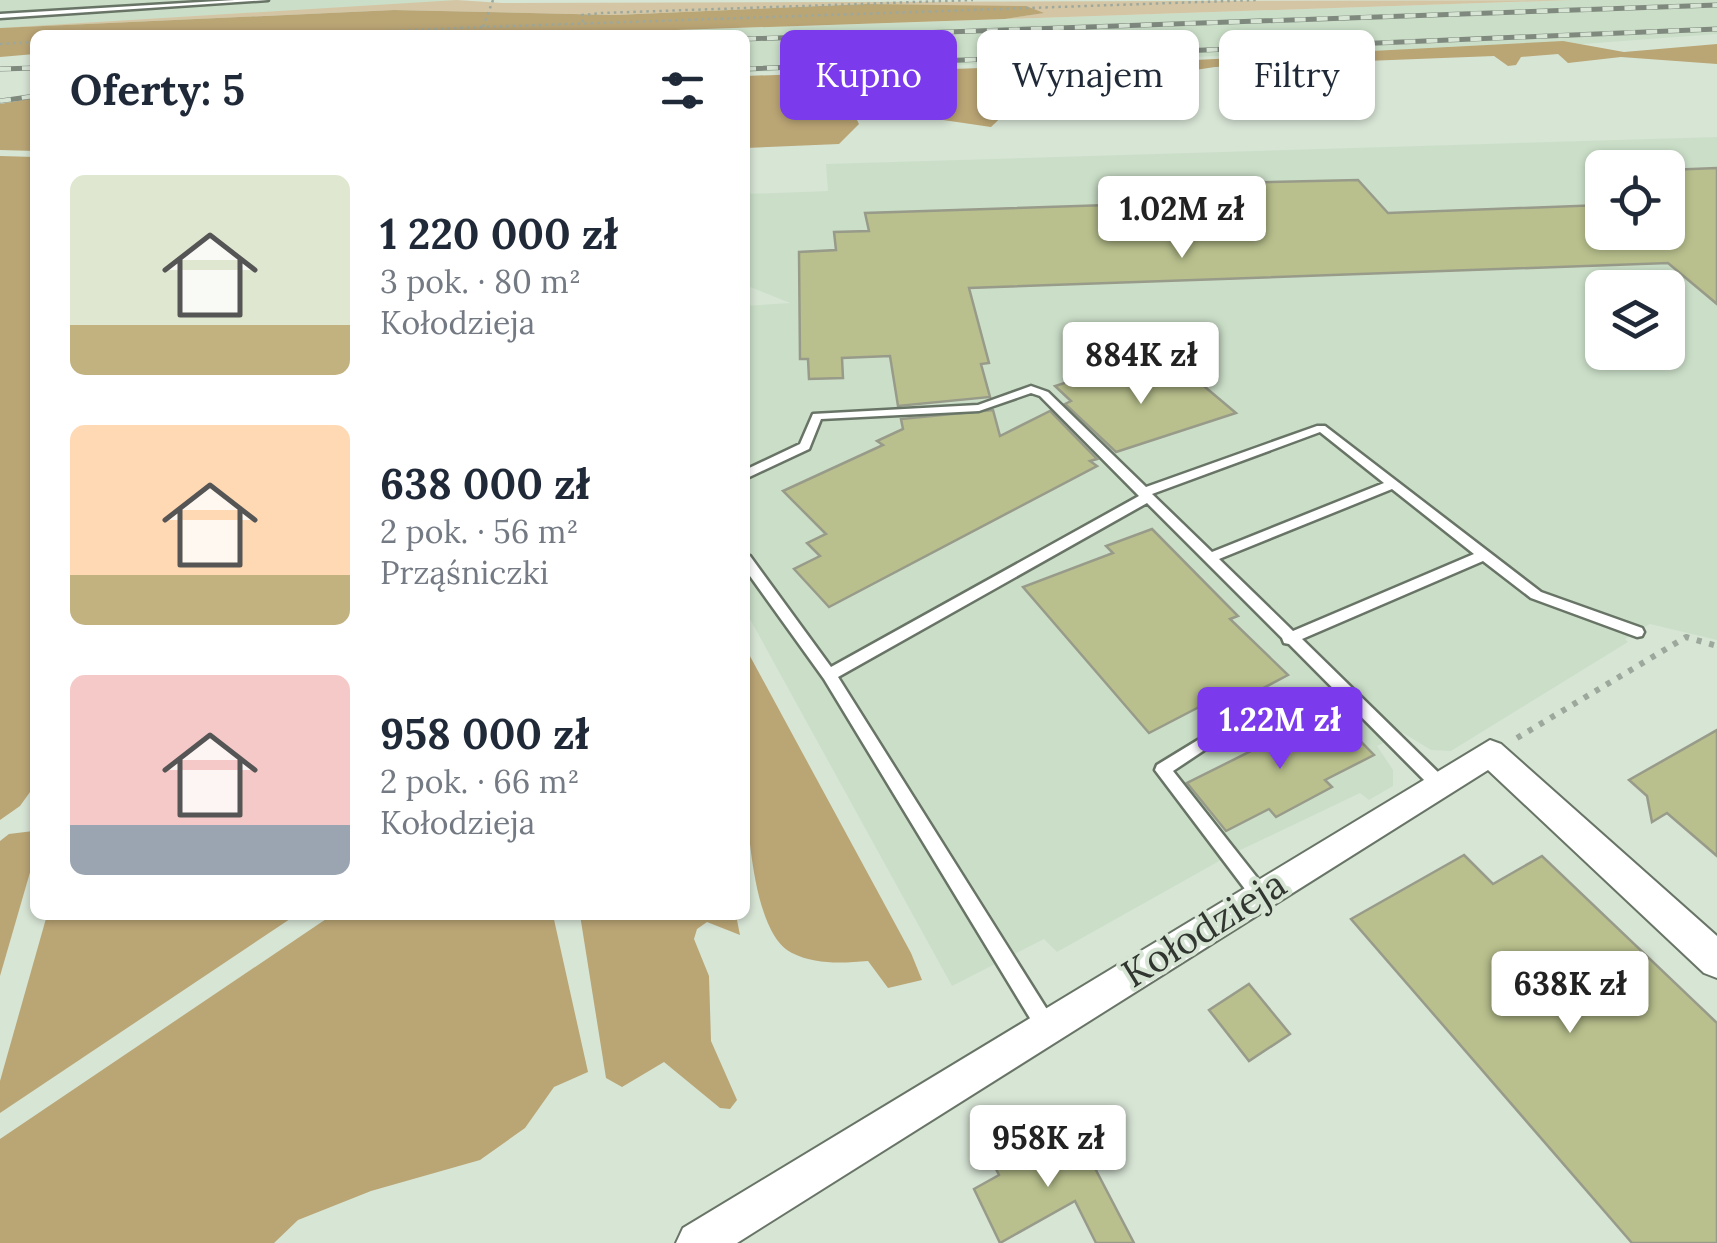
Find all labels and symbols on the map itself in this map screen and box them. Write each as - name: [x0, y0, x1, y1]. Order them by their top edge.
- pin: 1.02M zł: [1079, 176, 1285, 261]
- pin: 884K zł: [1049, 322, 1233, 407]
- pin: 1.22M zł: [1177, 687, 1383, 772]
- street label: Kołodzieja: [1113, 859, 1295, 998]
- pin: 638K zł: [1478, 951, 1662, 1036]
- pin: 958K zł: [956, 1105, 1140, 1190]

